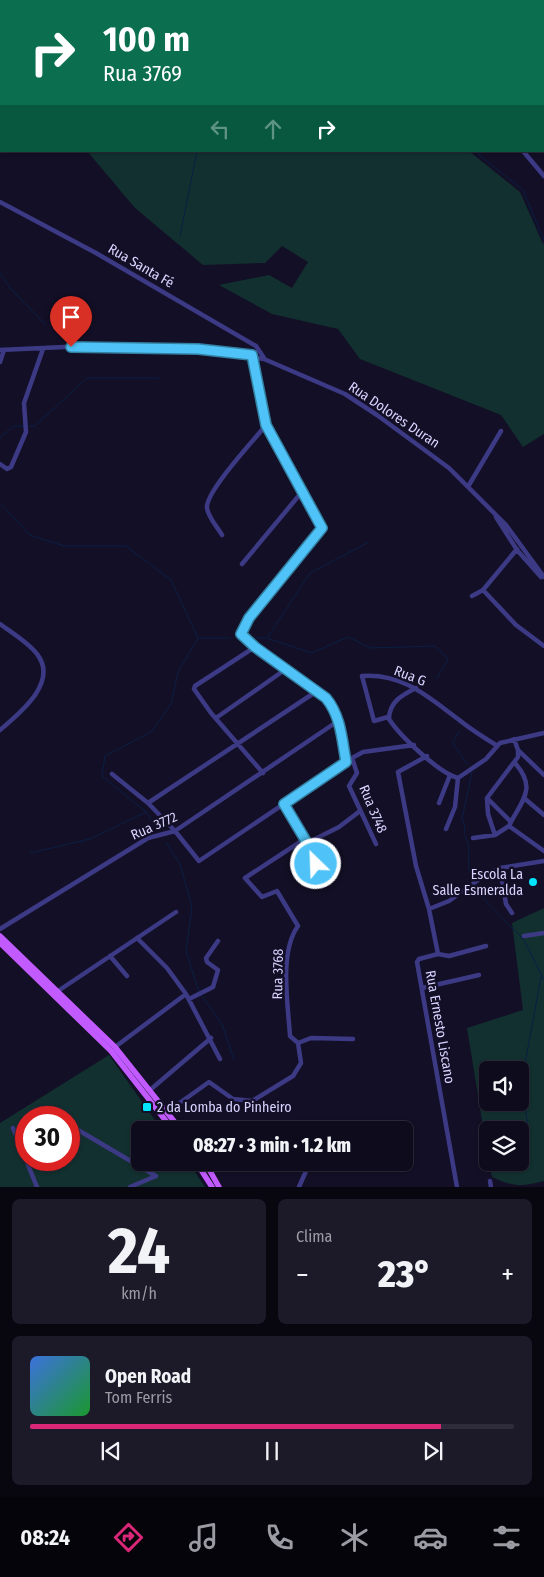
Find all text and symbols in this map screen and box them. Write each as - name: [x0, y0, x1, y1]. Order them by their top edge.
- text: 100 m: [103, 18, 190, 60]
- icon: right: [20, 20, 85, 85]
- text: Rua 3769: [103, 60, 182, 87]
- icon: left: [206, 115, 234, 143]
- icon: ahead: [259, 115, 287, 143]
- icon: right: [312, 115, 340, 143]
- street label: Rua Santa Fé: [105, 240, 177, 292]
- pin: [50, 296, 92, 347]
- icon: arrive: [57, 303, 85, 331]
- street label: Rua Dolores Duran: [345, 378, 443, 452]
- street label: Rua G: [391, 662, 429, 690]
- street label: Rua 3748: [355, 783, 391, 835]
- street label: Rua 3772: [128, 808, 180, 844]
- position arrow: [289, 837, 341, 889]
- place label: Escola La Salle Esmeralda: [432, 866, 523, 899]
- marker: Escola La Salle Esmeralda: [527, 876, 539, 888]
- street label: Rua 3768: [269, 949, 287, 999]
- street label: Rua Ernesto Liscano: [422, 969, 458, 1085]
- map controls: [479, 1061, 529, 1171]
- button: sound: [479, 1061, 529, 1111]
- place label: 2 da Lomba do Pinheiro: [157, 1099, 292, 1116]
- marker: 2 da Lomba do Pinheiro: [141, 1101, 153, 1113]
- speed limit sign: 30: [15, 1106, 80, 1171]
- button: layers: [479, 1121, 529, 1171]
- text: 08:27 · 3 min · 1.2 km: [193, 1134, 351, 1157]
- text: 24: [108, 1212, 170, 1290]
- text: Clima: [296, 1227, 332, 1246]
- text: 23°: [378, 1251, 432, 1297]
- text: −: [296, 1258, 309, 1291]
- text: +: [501, 1258, 514, 1291]
- text: km/h: [121, 1284, 157, 1303]
- text: Open Road: [105, 1365, 191, 1388]
- text: Tom Ferris: [105, 1388, 172, 1407]
- icon: previous: [97, 1437, 125, 1465]
- icon: pause: [258, 1437, 286, 1465]
- icon: next: [419, 1437, 447, 1465]
- icon: directions: [111, 1520, 146, 1555]
- icon: music: [186, 1520, 221, 1555]
- icon: phone: [262, 1520, 297, 1555]
- icon: climate: [337, 1520, 372, 1555]
- icon: car: [413, 1520, 448, 1555]
- icon: filters: [489, 1520, 524, 1555]
- text: 08:24: [20, 1524, 70, 1551]

